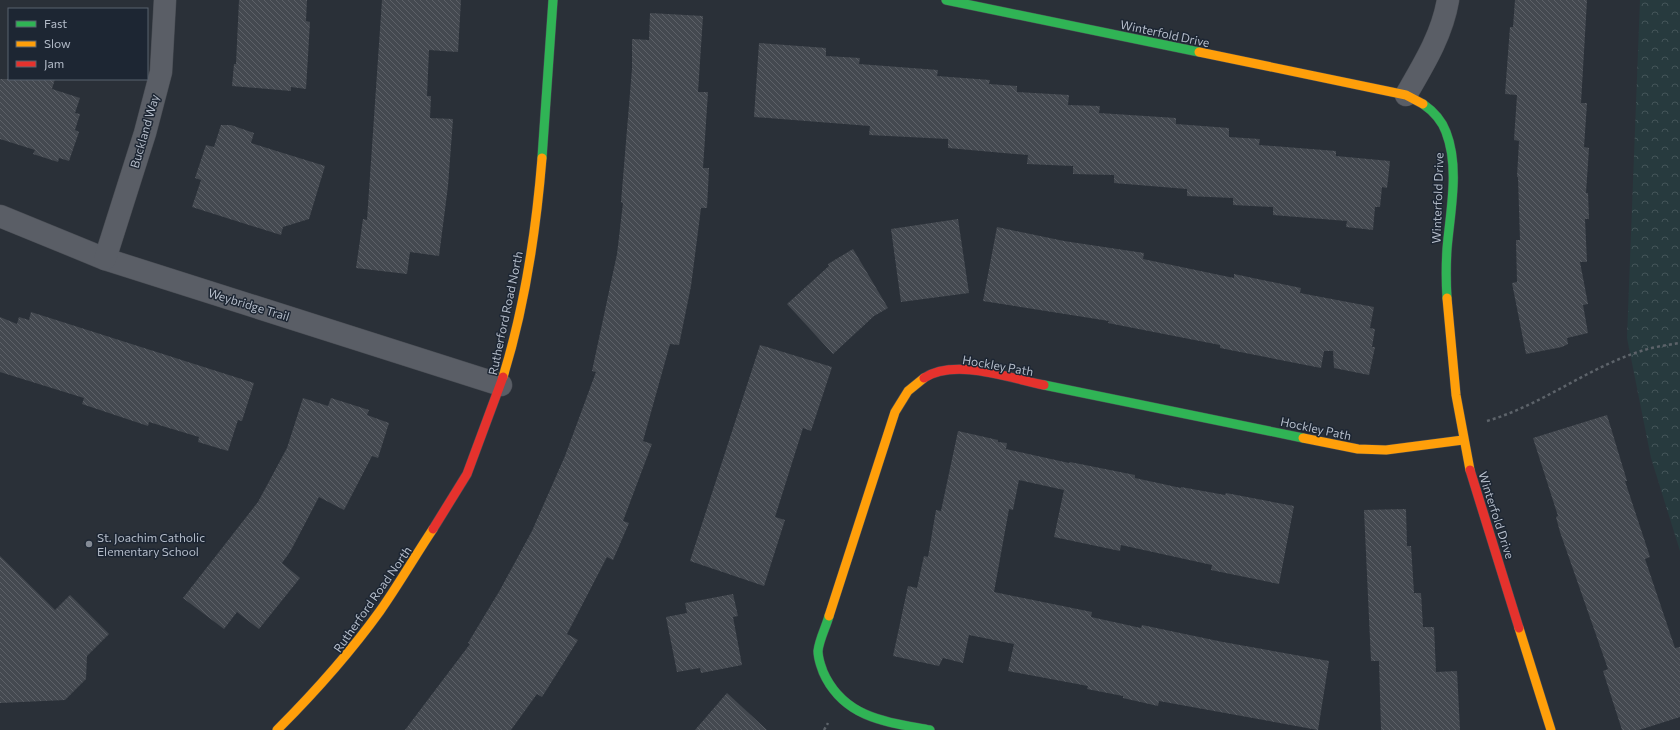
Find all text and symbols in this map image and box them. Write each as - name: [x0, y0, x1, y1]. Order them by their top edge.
- legend: [8, 8, 148, 80]
- text: Fast: [44, 16, 67, 30]
- street label: Winterfold Drive: [1119, 17, 1211, 49]
- text: Slow: [44, 36, 71, 50]
- text: Jam: [44, 56, 64, 71]
- street label: Buckland Way: [127, 92, 161, 170]
- street label: Winterfold Drive: [1428, 152, 1446, 244]
- street label: Rutherford Road North: [485, 250, 525, 376]
- street label: Weybridge Trail: [207, 285, 291, 323]
- street label: Hockley Path: [961, 352, 1035, 378]
- street label: Hockley Path: [1279, 414, 1353, 442]
- street label: Winterfold Drive: [1476, 470, 1518, 560]
- place label: St. Joachim Catholic Elementary School: [97, 530, 205, 558]
- marker: St. Joachim Catholic Elementary School: [84, 539, 94, 549]
- street label: Rutherford Road North: [330, 543, 414, 655]

